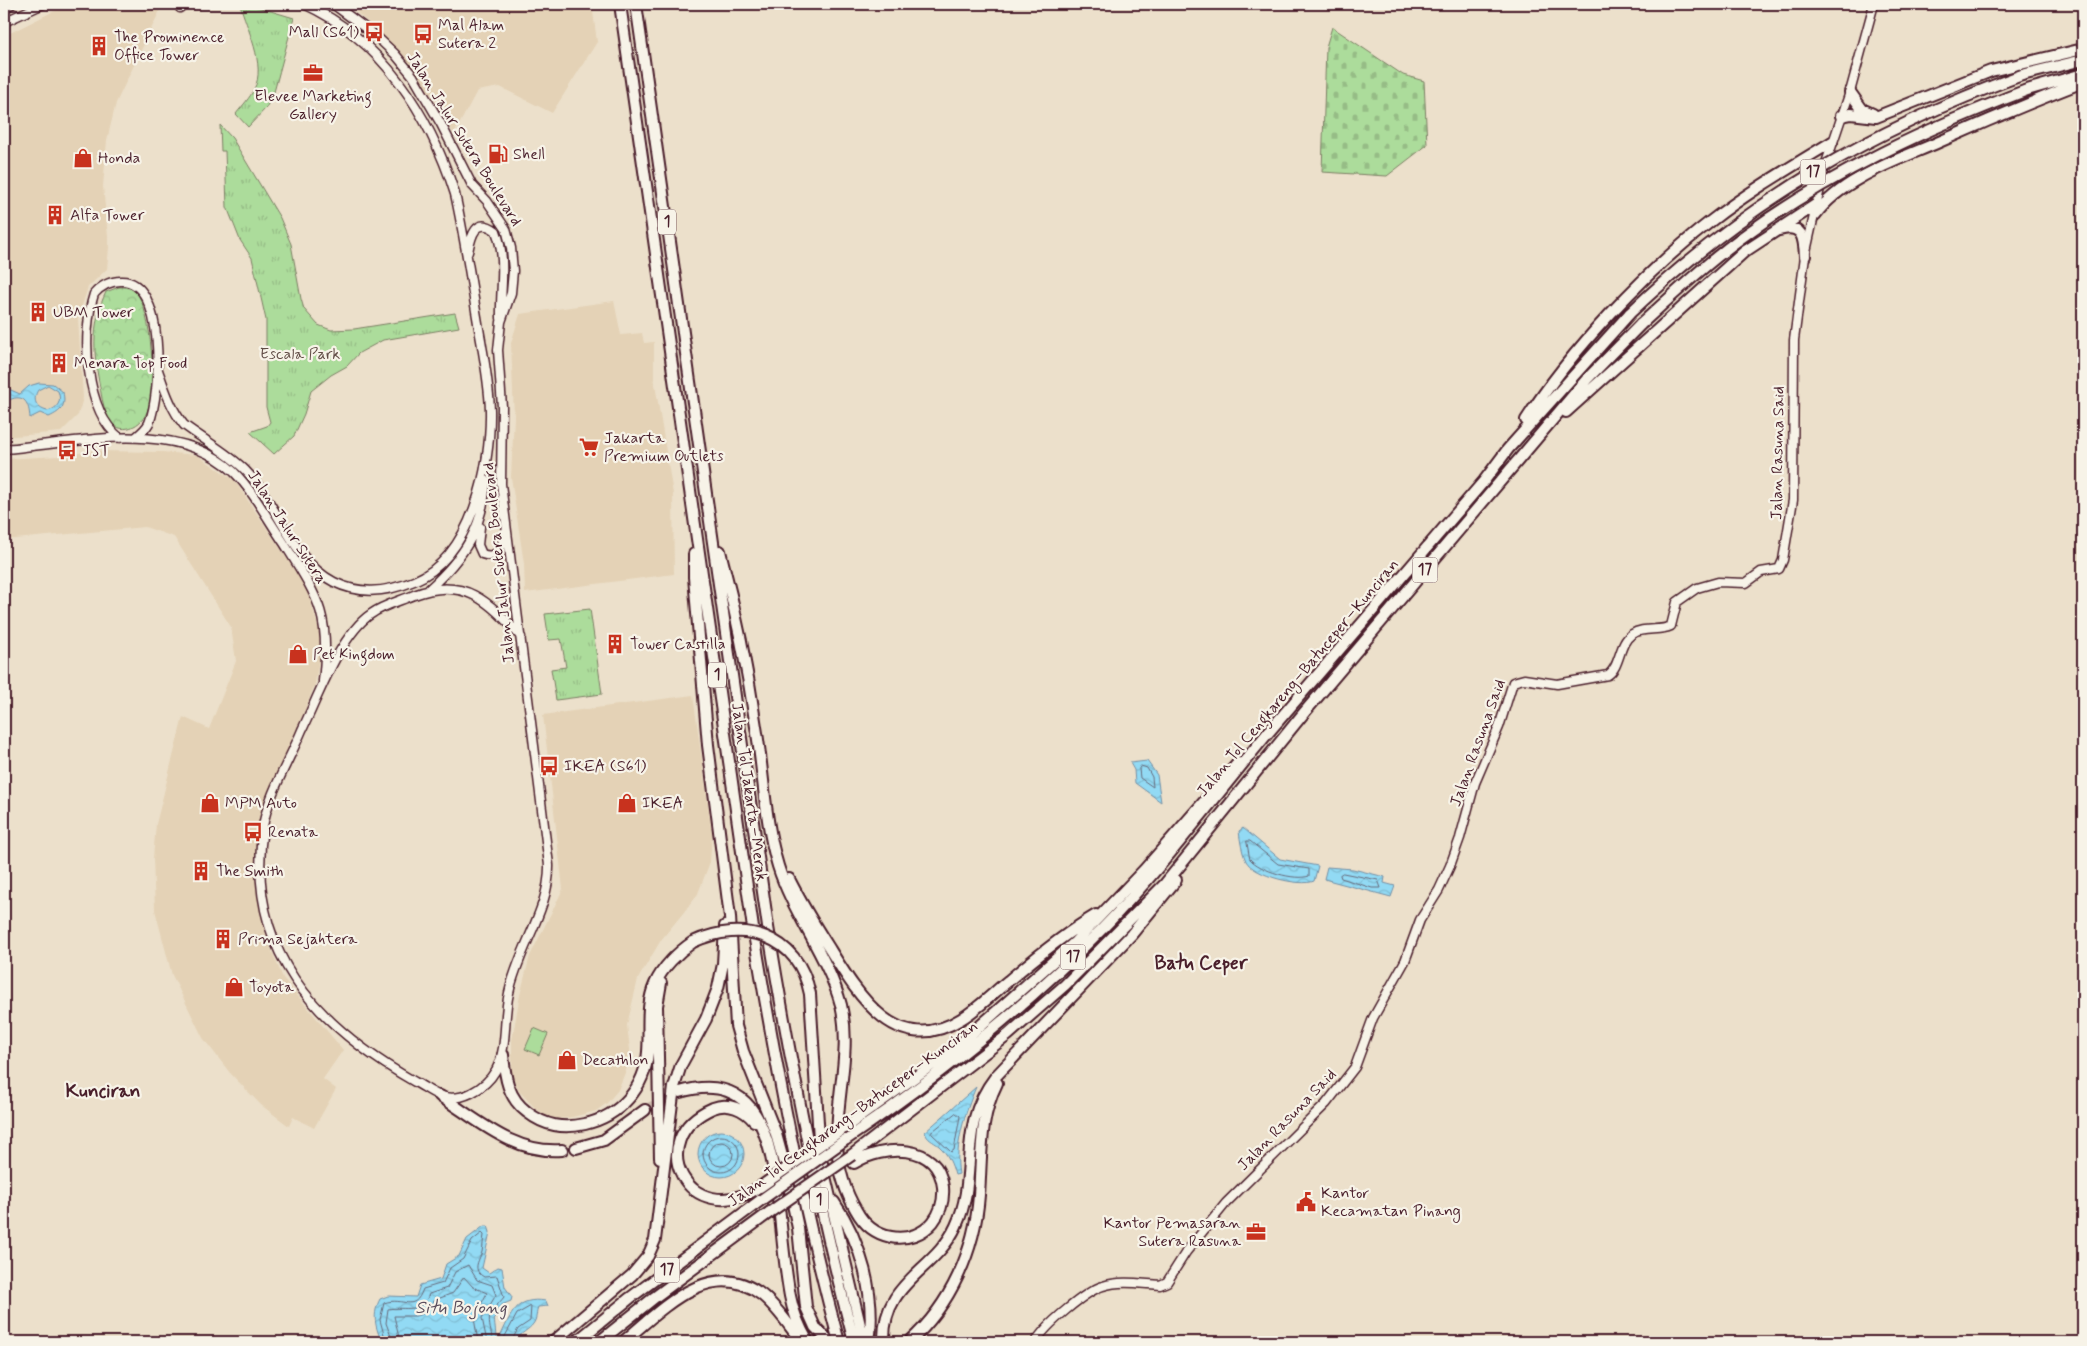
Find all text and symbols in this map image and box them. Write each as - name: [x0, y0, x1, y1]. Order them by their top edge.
- place label: Mal Alam Sutera 2: [438, 15, 504, 54]
- bus stop icon: Mall (S61): [363, 21, 385, 43]
- place label: Mall (S61): [289, 22, 359, 43]
- bus stop icon: Mal Alam Sutera 2: [412, 23, 434, 45]
- place label: The Prominence Office Tower: [114, 27, 225, 66]
- building icon: The Prominence Office Tower: [88, 35, 110, 57]
- street label: Jalan Jalur Sutera Boulevard: [402, 48, 526, 230]
- office icon: Elevee Marketing Gallery: [302, 62, 324, 84]
- place label: Elevee Marketing Gallery: [254, 86, 372, 125]
- fuel station icon: Shell: [487, 143, 509, 165]
- place label: Shell: [513, 144, 545, 165]
- shop icon: Honda: [72, 147, 94, 169]
- place label: Honda: [98, 148, 141, 169]
- road number: 17: [1800, 160, 1826, 184]
- building icon: Alfa Tower: [44, 204, 66, 226]
- place label: Alfa Tower: [70, 205, 145, 226]
- road number: 1: [658, 210, 676, 234]
- building icon: UBM Tower: [27, 301, 49, 323]
- place label: UBM Tower: [53, 302, 134, 323]
- park label: Escala Park: [260, 344, 340, 365]
- building icon: Menara Top Food: [48, 352, 70, 374]
- place label: Menara Top Food: [74, 353, 187, 374]
- street label: Jalan Rasuna Said: [1766, 386, 1790, 520]
- place label: Jakarta Premium Outlets: [604, 428, 724, 467]
- supermarket icon: Jakarta Premium Outlets: [578, 436, 600, 458]
- bus stop icon: JST: [56, 439, 78, 461]
- place label: JST: [82, 440, 110, 461]
- street label: Jalan Jalur Sutera Boulevard: [478, 461, 520, 665]
- street label: Jalan Jalur Sutera: [242, 466, 332, 588]
- street label: Jalan Tol Cengkareng–Batuceper–Kunciran: [1192, 555, 1405, 802]
- road number: 17: [1412, 558, 1438, 582]
- building icon: Tower Castilla: [604, 633, 626, 655]
- place label: Tower Castilla: [630, 634, 726, 655]
- shop icon: Pet Kingdom: [287, 643, 309, 665]
- place label: Pet Kingdom: [313, 644, 395, 666]
- road number: 1: [708, 662, 726, 688]
- street label: Jalan Rasuna Said: [1445, 676, 1511, 810]
- street label: Jalan Tol Jakarta–Merak: [726, 701, 772, 883]
- bus stop icon: IKEA (S61): [538, 755, 560, 777]
- place label: IKEA (S61): [564, 756, 647, 777]
- shop icon: MPM Auto: [199, 792, 221, 814]
- shop icon: IKEA: [616, 792, 638, 814]
- place label: MPM Auto: [225, 793, 297, 814]
- place label: IKEA: [642, 793, 683, 814]
- bus stop icon: Renata: [242, 821, 264, 843]
- place label: Renata: [268, 822, 318, 843]
- building icon: The Smith: [190, 860, 212, 882]
- place label: The Smith: [216, 861, 283, 882]
- building icon: Prima Sejahtera: [212, 928, 234, 950]
- place label: Prima Sejahtera: [238, 929, 358, 950]
- road number: 17: [1060, 944, 1086, 970]
- district label: Batu Ceper: [1154, 951, 1249, 976]
- shop icon: Toyota: [223, 976, 245, 998]
- place label: Toyota: [249, 977, 294, 998]
- street label: Jalan Tol Cengkareng–Batuceper–Kunciran: [724, 1016, 983, 1213]
- shop icon: Decathlon: [556, 1049, 578, 1071]
- place label: Decathlon: [582, 1050, 649, 1071]
- street label: Jalan Rasuna Said: [1233, 1065, 1341, 1175]
- district label: Kunciran: [66, 1079, 140, 1104]
- place label: Kantor Kecamatan Pinang: [1321, 1183, 1461, 1223]
- road number: 1: [810, 1188, 828, 1212]
- public building icon: Kantor Kecamatan Pinang: [1295, 1191, 1317, 1213]
- place label: Kantor Pemasaran Sutera Rasuna: [1103, 1213, 1241, 1252]
- office icon: Kantor Pemasaran Sutera Rasuna: [1245, 1221, 1267, 1243]
- road number: 17: [654, 1258, 680, 1282]
- water label: Situ Bojong: [415, 1296, 508, 1320]

